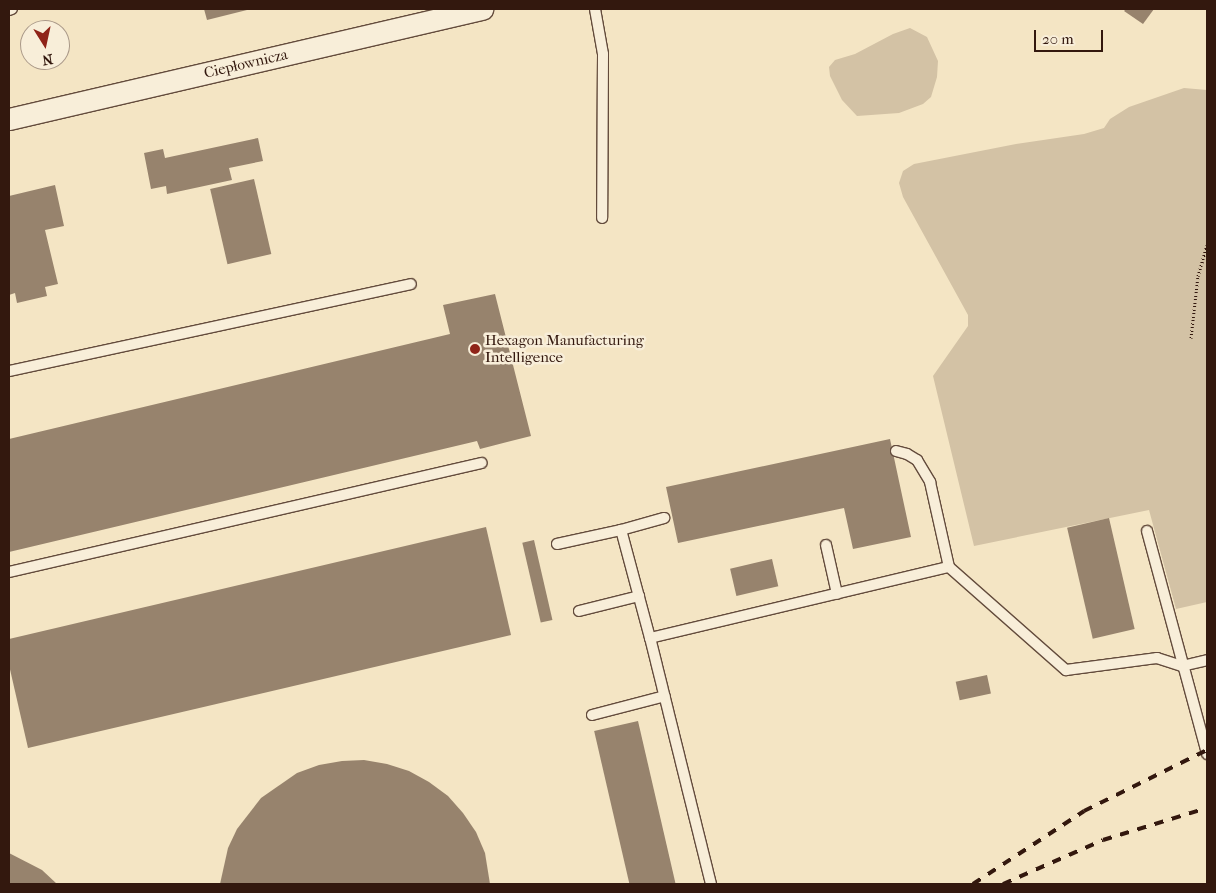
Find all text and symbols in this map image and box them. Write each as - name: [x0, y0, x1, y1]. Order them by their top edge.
- north arrow: [20, 20, 70, 70]
- scale bar: [1036, 20, 1105, 52]
- text: 20 m: [1042, 30, 1074, 48]
- street label: Ciepłownicza: [202, 46, 290, 82]
- text: N: [41, 50, 54, 69]
- place label: Hexagon Manufacturing Intelligence: [485, 331, 644, 366]
- marker: Hexagon Manufacturing Intelligence: [469, 343, 481, 355]

